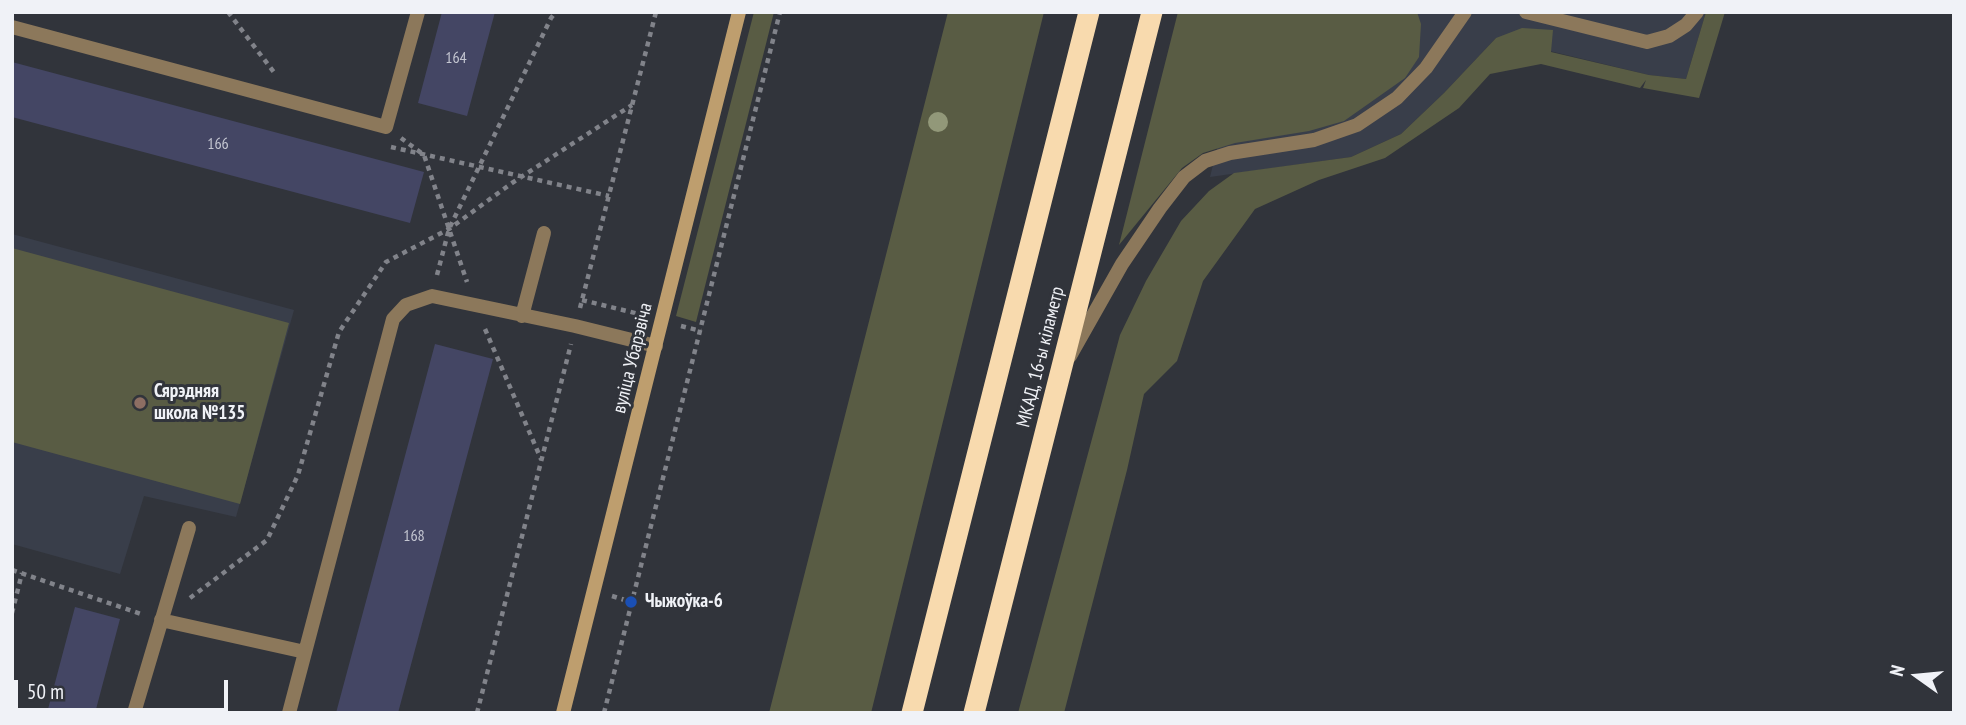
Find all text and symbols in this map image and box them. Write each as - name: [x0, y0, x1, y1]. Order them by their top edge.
- house number: 164: [445, 48, 467, 68]
- house number: 166: [207, 134, 229, 154]
- street label: МКАД, 16-ы кіламетр: [1013, 284, 1069, 430]
- street label: вуліца Убарэвіча: [608, 300, 658, 416]
- place label: Сярэдняя школа №135: [154, 381, 245, 425]
- marker: Сярэдняя школа №135: [132, 395, 148, 411]
- house number: 168: [403, 526, 425, 546]
- place label: Чыжоўка-6: [645, 591, 723, 613]
- marker: Чыжоўка-6: [623, 594, 639, 610]
- north arrow: [1882, 641, 1952, 711]
- text: N: [1884, 663, 1910, 679]
- scale bar: [18, 666, 231, 710]
- text: 50 m: [27, 678, 64, 705]

